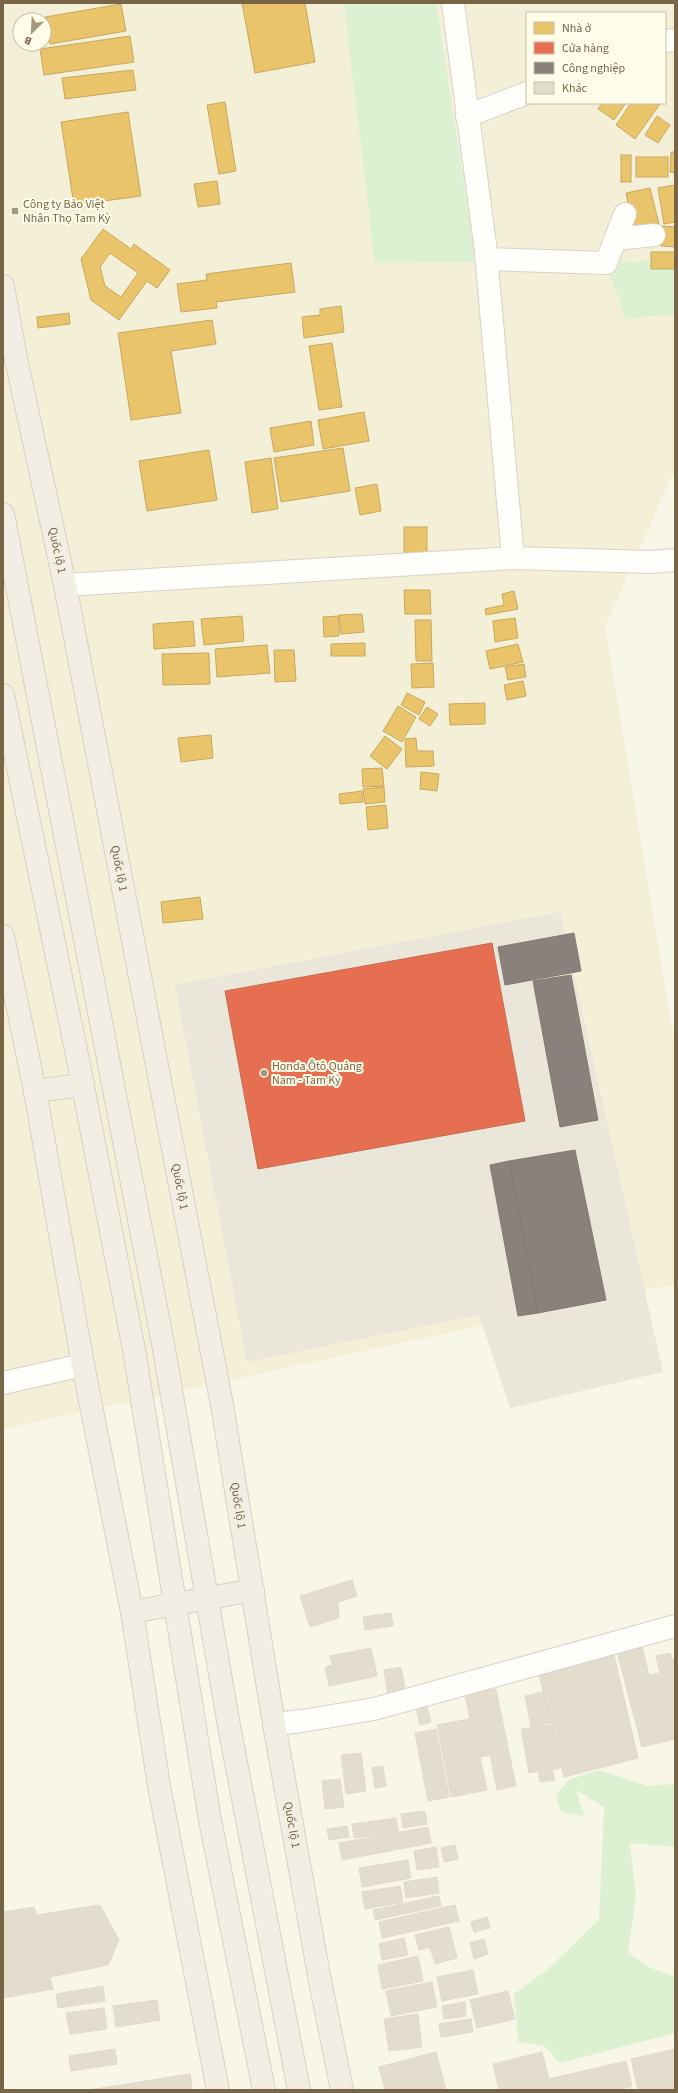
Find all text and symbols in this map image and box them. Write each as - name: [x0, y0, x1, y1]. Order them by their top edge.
- north arrow: [12, 12, 52, 52]
- legend: [526, 12, 666, 104]
- text: Nhà ở: [562, 20, 592, 37]
- text: B: [22, 32, 34, 49]
- text: Cửa hàng: [562, 40, 609, 57]
- text: Công nghiệp: [562, 60, 625, 77]
- text: Khác: [562, 80, 588, 97]
- place label: Công ty Bảo Việt Nhân Thọ Tam Kỳ: [23, 196, 111, 227]
- marker: Công ty Bảo Việt Nhân Thọ Tam Kỳ: [10, 206, 20, 216]
- street label: Quốc lộ 1: [44, 526, 70, 575]
- street label: Quốc lộ 1: [106, 844, 132, 893]
- place label: Honda Ôtô Quảng Nam - Tam Kỳ: [272, 1058, 362, 1089]
- marker: Honda Ôtô Quảng Nam - Tam Kỳ: [259, 1068, 269, 1078]
- street label: Quốc lộ 1: [167, 1162, 192, 1211]
- street label: Quốc lộ 1: [226, 1481, 250, 1530]
- street label: Quốc lộ 1: [279, 1800, 304, 1850]

